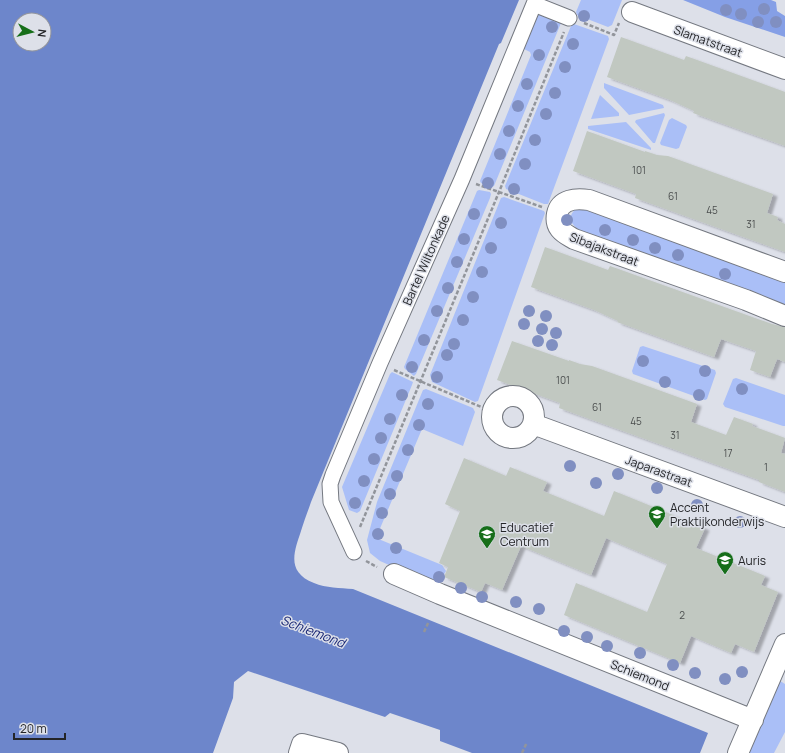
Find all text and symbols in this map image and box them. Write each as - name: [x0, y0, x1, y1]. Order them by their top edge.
- north arrow: [12, 12, 52, 52]
- street label: Slamatstraat: [671, 21, 745, 61]
- text: N: [34, 28, 50, 38]
- house number: 101: [632, 163, 646, 177]
- house number: 61: [668, 189, 678, 203]
- house number: 45: [706, 203, 718, 217]
- street label: Bartel Wiltonkade: [398, 212, 454, 308]
- house number: 31: [746, 217, 756, 231]
- street label: Sibajakstraat: [567, 228, 641, 270]
- house number: 101: [556, 373, 570, 387]
- house number: 61: [592, 400, 602, 414]
- house number: 45: [630, 414, 642, 428]
- house number: 31: [670, 428, 680, 442]
- house number: 17: [724, 446, 732, 460]
- street label: Japarastraat: [623, 451, 695, 491]
- house number: 1: [764, 460, 768, 474]
- place label: Accent Praktijkonderwijs: [670, 499, 764, 530]
- school or university icon: Accent Praktijkonderwijs: [647, 504, 667, 529]
- place label: Educatief Centrum: [500, 519, 554, 550]
- school or university icon: Educatief Centrum: [477, 524, 497, 549]
- school or university icon: Auris: [715, 550, 735, 575]
- place label: Auris: [738, 552, 766, 569]
- house number: 2: [679, 608, 685, 622]
- water label: Schiemond: [278, 611, 350, 652]
- street label: Schiemond: [608, 655, 672, 695]
- scale bar: [14, 715, 65, 741]
- text: 20 m: [20, 720, 47, 737]

